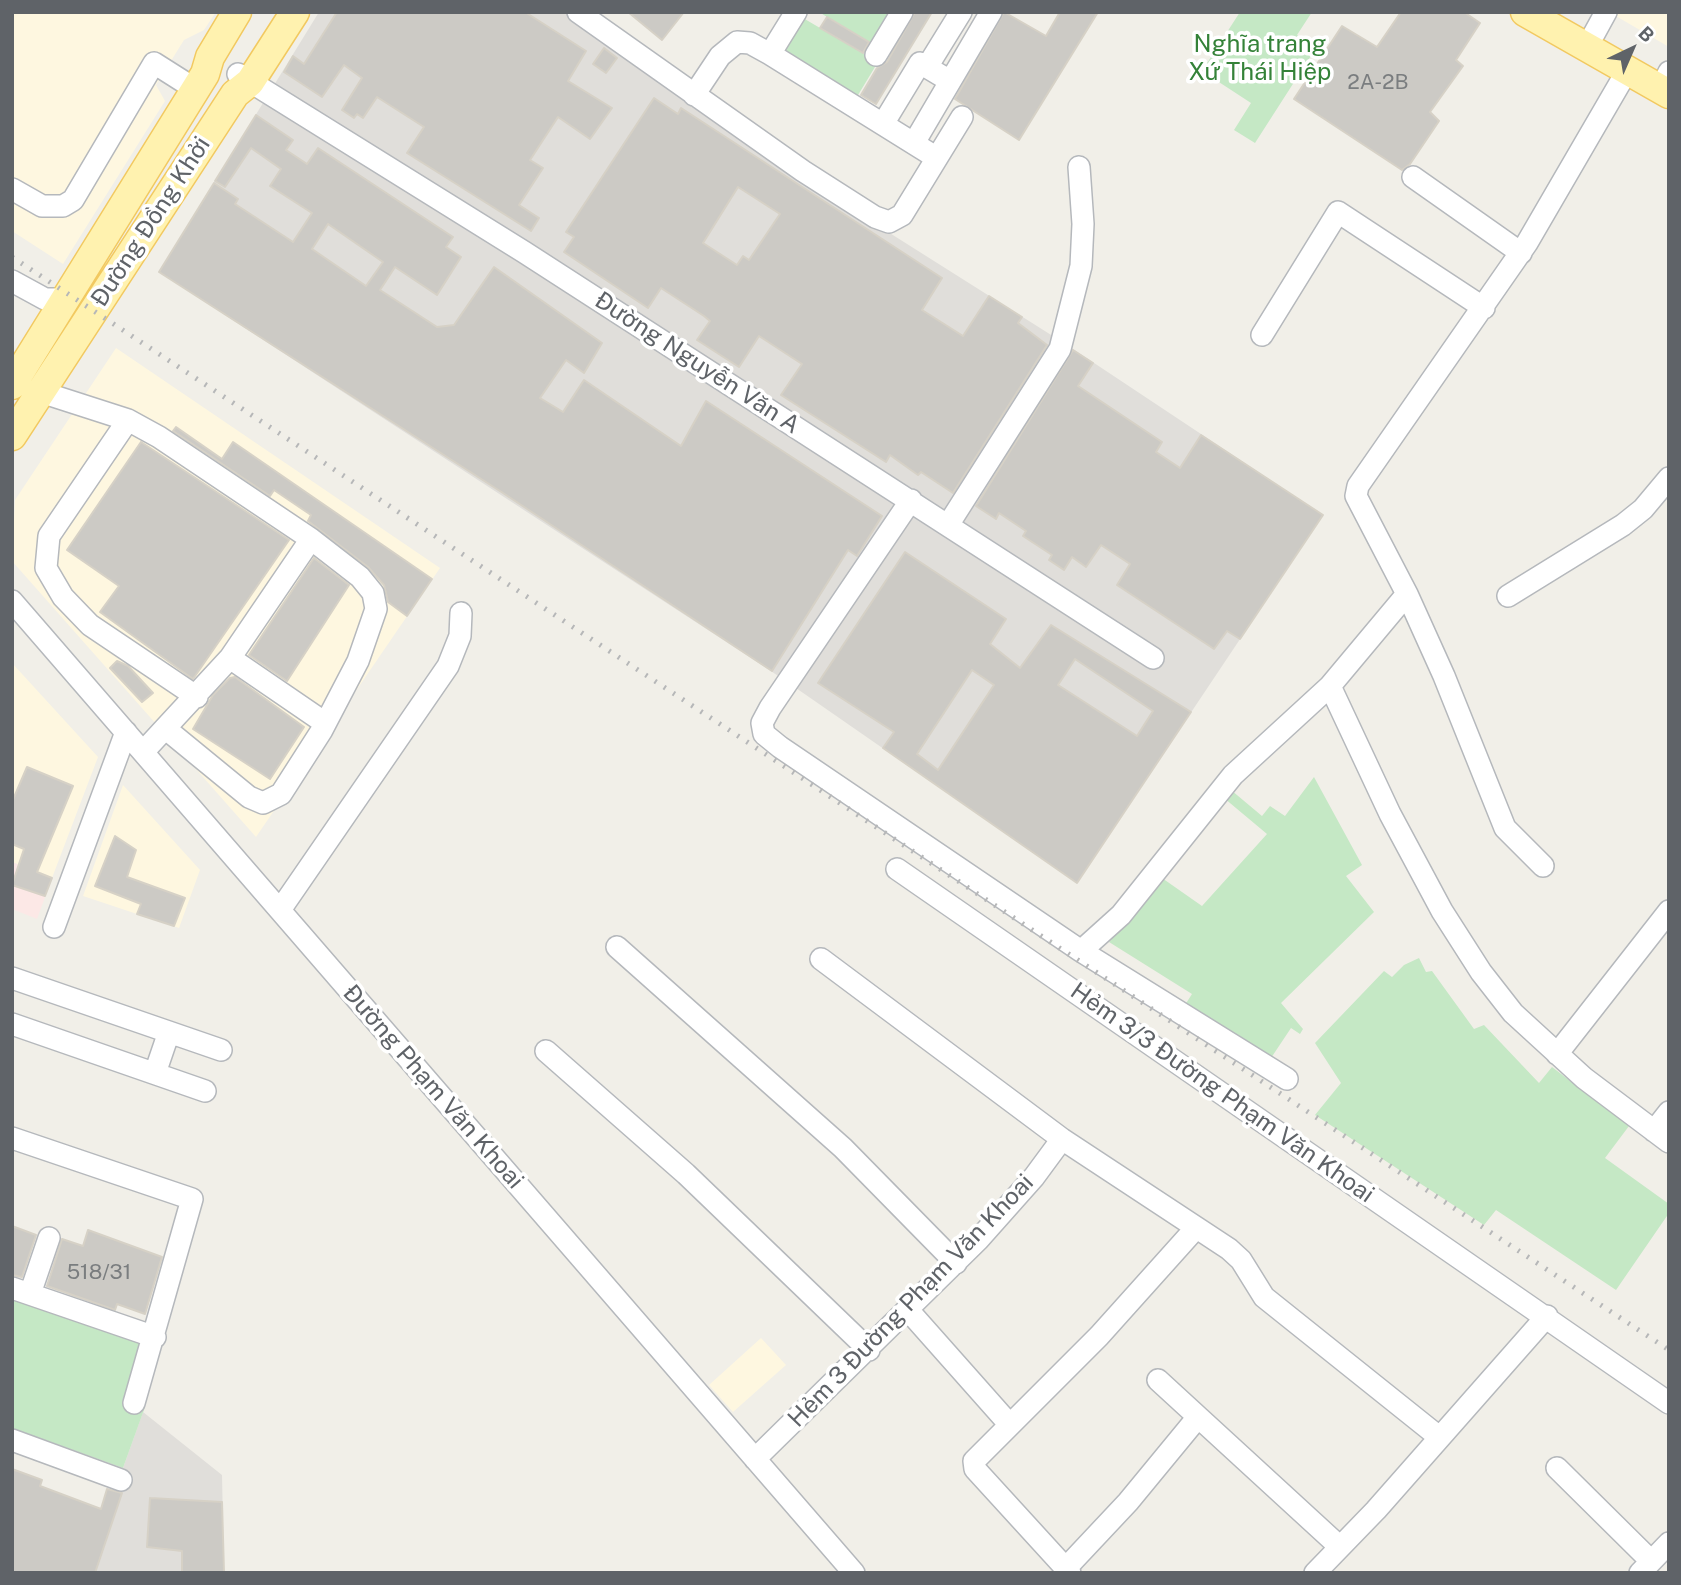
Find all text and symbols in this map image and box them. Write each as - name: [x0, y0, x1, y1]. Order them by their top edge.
- north arrow: [1597, 14, 1667, 84]
- text: B: [1634, 21, 1659, 46]
- park label: Nghĩa trang Xứ Thái Hiệp: [1189, 31, 1331, 87]
- house number: 2A-2B: [1347, 70, 1409, 96]
- street label: Đường Đồng Khởi: [85, 132, 217, 312]
- street label: Đường Nguyễn Văn A: [589, 286, 805, 440]
- street label: Hẻm 3/3 Đường Phạm Văn Khoai: [1065, 977, 1379, 1209]
- street label: Đường Phạm Văn Khoai: [337, 979, 529, 1195]
- street label: Hẻm 3 Đường Phạm Văn Khoai: [782, 1169, 1040, 1433]
- house number: 518/31: [67, 1260, 131, 1286]

